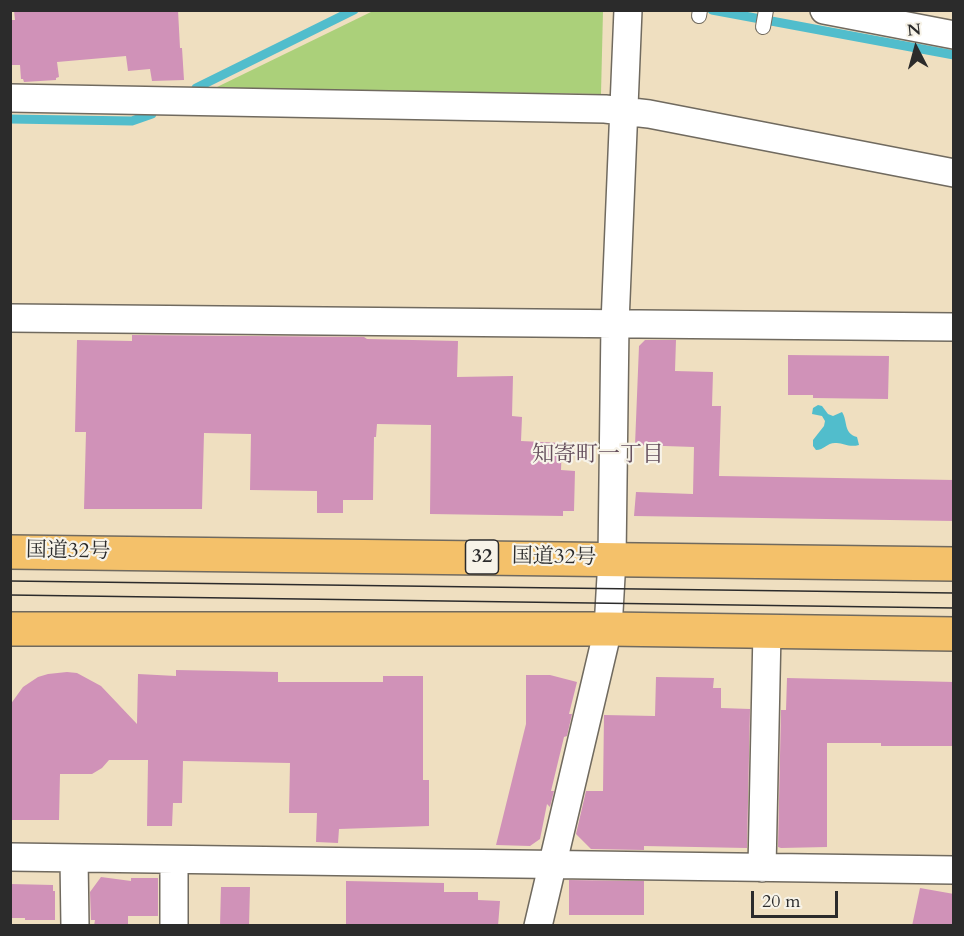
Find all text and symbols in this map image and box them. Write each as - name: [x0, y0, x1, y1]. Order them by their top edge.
- north arrow: [886, 18, 946, 78]
- text: N: [906, 18, 922, 42]
- district label: 知寄町一丁目: [532, 443, 664, 469]
- street label: 国道32号: [26, 539, 110, 565]
- road number: 32: [466, 540, 498, 574]
- street label: 国道32号: [512, 545, 596, 571]
- scale bar: [754, 879, 841, 917]
- text: 20 m: [762, 889, 801, 914]

